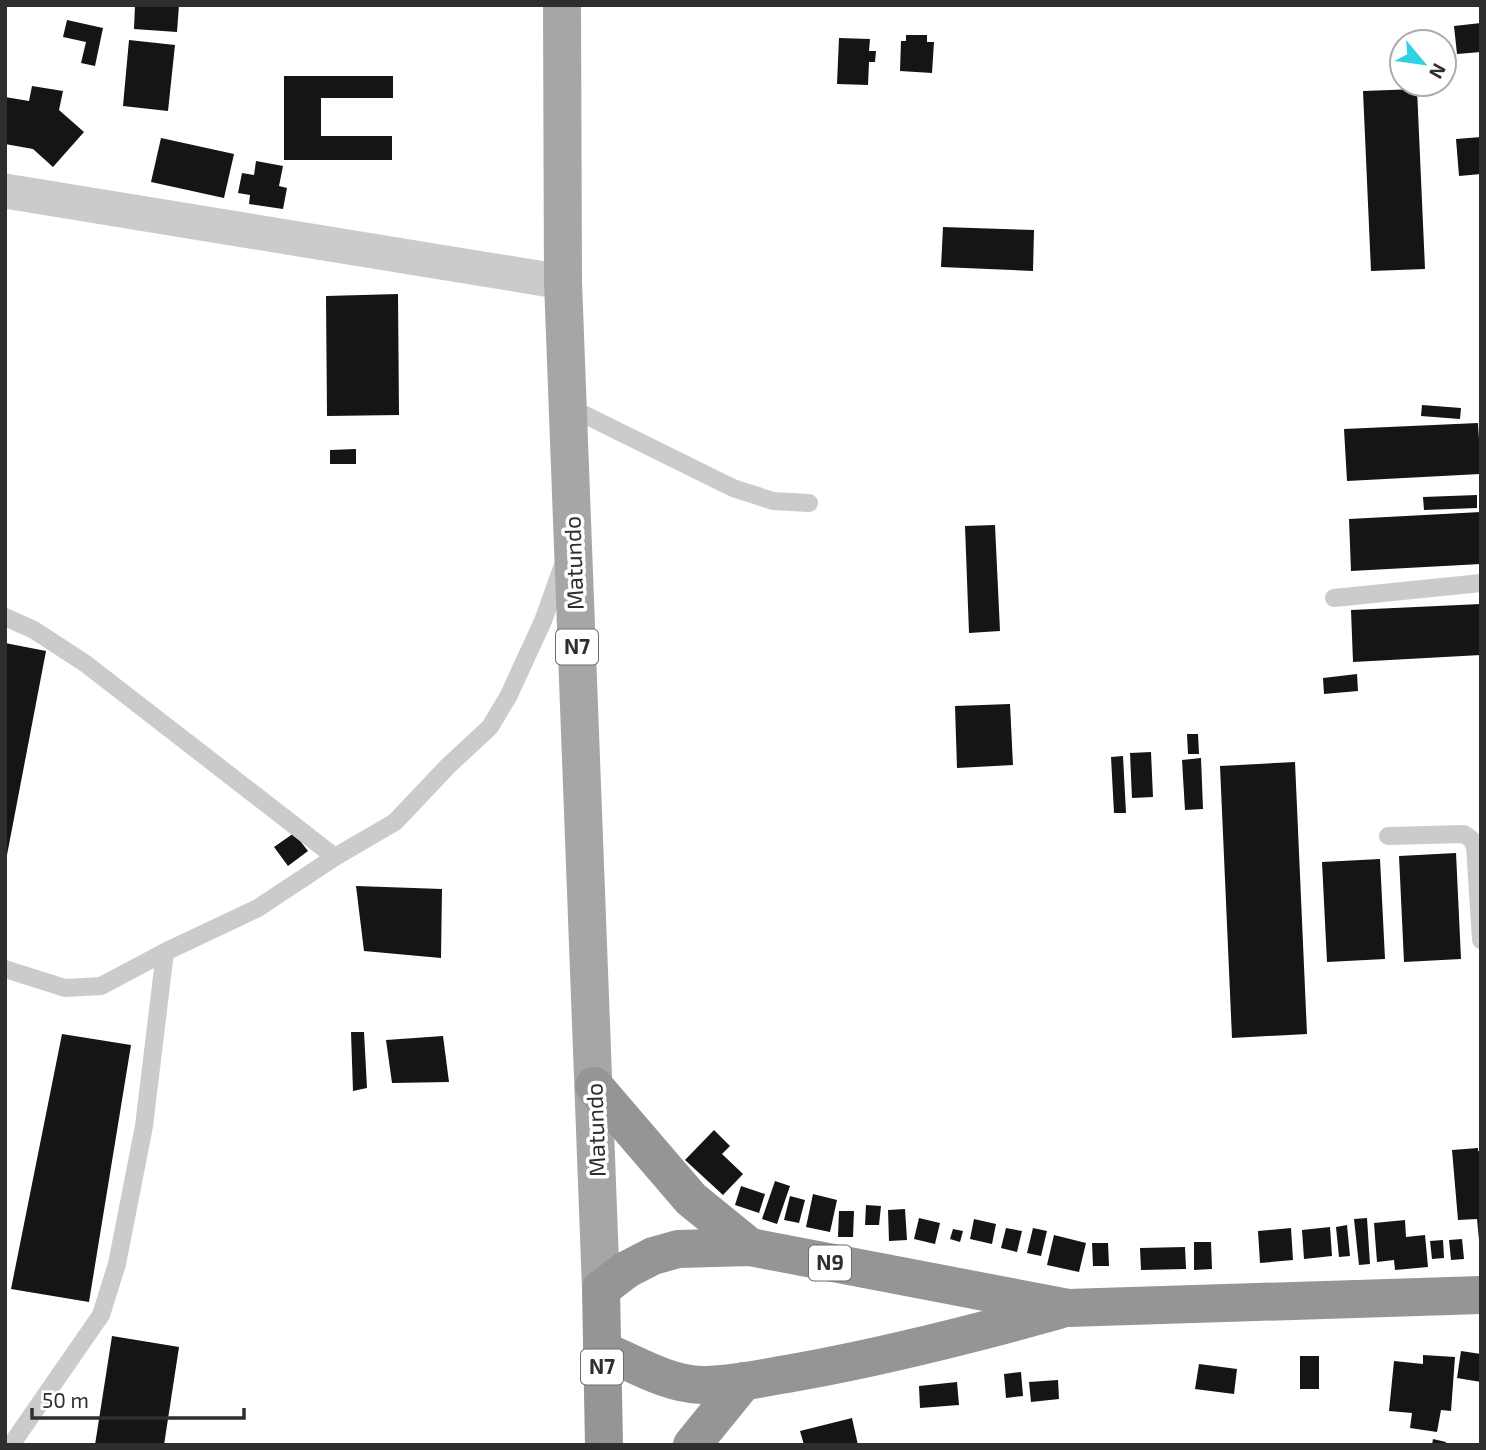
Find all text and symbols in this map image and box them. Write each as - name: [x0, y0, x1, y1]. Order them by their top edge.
- north arrow: [1388, 28, 1458, 98]
- text: N: [1425, 60, 1452, 83]
- street label: Matundo: [557, 515, 589, 611]
- road number: N7: [556, 630, 598, 664]
- street label: Matundo: [579, 1082, 611, 1178]
- road number: N9: [809, 1246, 851, 1280]
- road number: N7: [581, 1350, 623, 1384]
- scale bar: [32, 1376, 243, 1420]
- text: 50 m: [42, 1387, 89, 1412]

